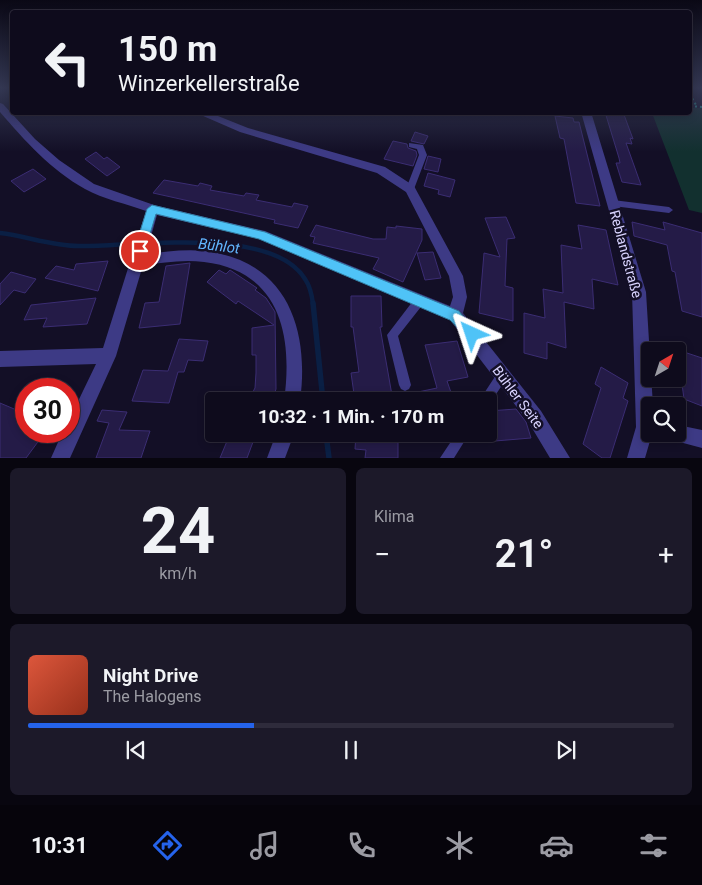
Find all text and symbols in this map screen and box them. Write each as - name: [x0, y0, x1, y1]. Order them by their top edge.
- text: 150 m: [118, 29, 217, 70]
- icon: left: [35, 30, 100, 95]
- text: Winzerkellerstraße: [118, 71, 300, 96]
- street label: Reblandstraße: [607, 208, 645, 300]
- pin: [119, 230, 161, 272]
- water label: Bühlot: [197, 235, 241, 258]
- icon: arrive: [126, 237, 154, 265]
- position arrow: [445, 307, 497, 359]
- north arrow: [641, 342, 686, 388]
- map controls: [641, 342, 686, 442]
- street label: Bühler Seite: [489, 362, 547, 432]
- speed limit sign: 30: [15, 378, 80, 443]
- button: search: [641, 397, 686, 442]
- text: 10:32 · 1 Min. · 170 m: [258, 405, 444, 428]
- text: 24: [141, 493, 215, 569]
- text: Klima: [374, 507, 415, 526]
- text: 21°: [495, 532, 553, 576]
- text: −: [374, 538, 390, 571]
- text: +: [658, 538, 674, 571]
- text: km/h: [159, 564, 197, 583]
- text: Night Drive: [103, 664, 198, 687]
- text: The Halogens: [103, 687, 202, 706]
- icon: previous: [122, 736, 150, 764]
- icon: pause: [337, 736, 365, 764]
- icon: next: [552, 736, 580, 764]
- icon: directions: [150, 828, 185, 863]
- icon: music: [247, 828, 282, 863]
- icon: phone: [344, 828, 379, 863]
- icon: climate: [442, 828, 477, 863]
- icon: car: [539, 828, 574, 863]
- icon: filters: [636, 828, 671, 863]
- text: 10:31: [31, 833, 88, 858]

